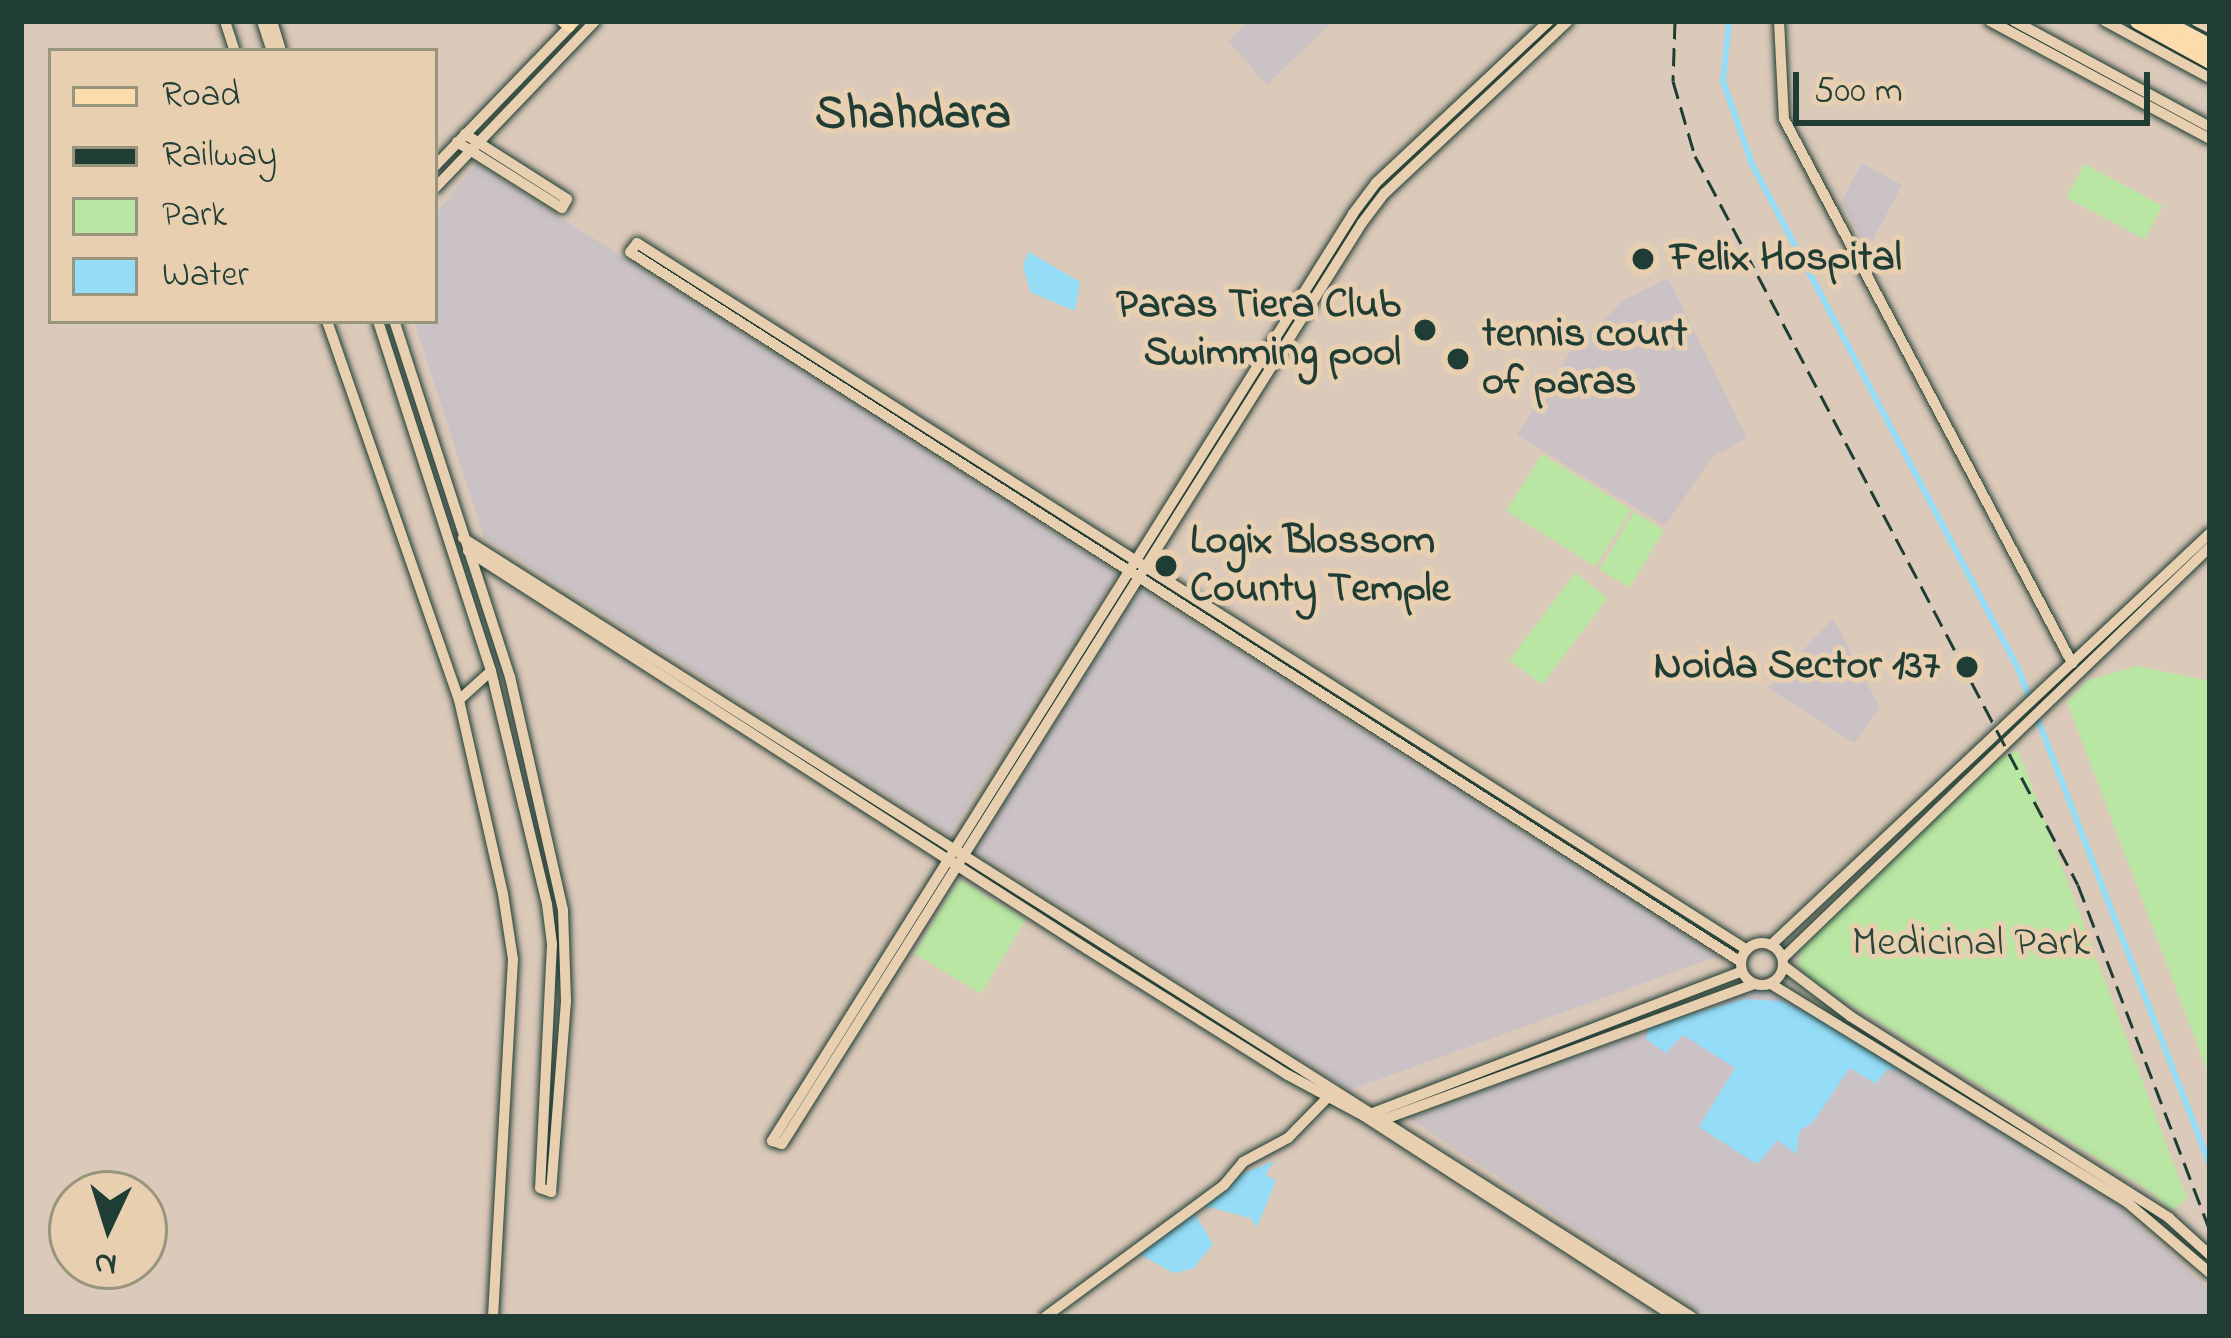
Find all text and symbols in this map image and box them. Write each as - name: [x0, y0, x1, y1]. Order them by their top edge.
- legend: [48, 48, 438, 324]
- scale bar: [1799, 48, 2156, 122]
- text: 500 m: [1814, 66, 1903, 119]
- text: Road: [162, 70, 240, 123]
- district label: Shahdara: [815, 87, 1011, 145]
- text: Railway: [162, 130, 277, 183]
- text: Park: [162, 190, 227, 243]
- place label: Felix Hospital: [1670, 234, 1902, 284]
- marker: Felix Hospital: [1627, 243, 1659, 275]
- text: Water: [162, 250, 249, 303]
- place label: Paras Tiera Club Swimming pool: [1116, 281, 1401, 380]
- place label: tennis court of paras: [1482, 310, 1687, 409]
- marker: Paras Tiera Club Swimming pool: [1412, 317, 1438, 343]
- marker: tennis court of paras: [1445, 346, 1471, 372]
- place label: Logix Blossom County Temple: [1190, 517, 1450, 616]
- marker: Logix Blossom County Temple: [1153, 553, 1179, 579]
- place label: Noida Sector 137: [1654, 642, 1940, 692]
- marker: Noida Sector 137: [1951, 651, 1983, 683]
- park label: Medicinal Park: [1852, 919, 2090, 969]
- north arrow: [48, 1170, 168, 1290]
- text: N: [93, 1238, 118, 1288]

